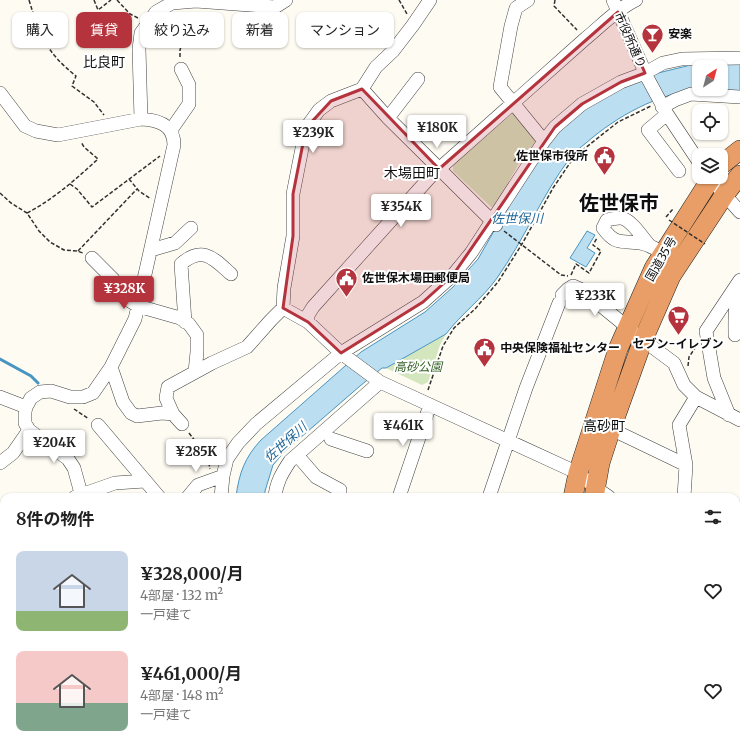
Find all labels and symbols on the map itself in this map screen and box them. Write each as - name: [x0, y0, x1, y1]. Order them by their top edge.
- street label: 市役所通り: [611, 9, 650, 70]
- bar icon: 安楽: [640, 21, 666, 54]
- place label: 安楽: [668, 26, 692, 41]
- district label: 比良町: [83, 53, 125, 71]
- north arrow: [692, 60, 728, 96]
- pin: ¥180K: [409, 115, 465, 149]
- pin: ¥239K: [285, 120, 341, 154]
- public building icon: 佐世保市役所: [591, 143, 617, 176]
- place label: 佐世保市役所: [516, 148, 588, 163]
- district label: 木場田町: [384, 164, 440, 182]
- district label: 佐世保市: [579, 190, 659, 215]
- pin: ¥354K: [373, 194, 429, 228]
- water label: 佐世保川: [491, 210, 545, 227]
- street label: 国道35号: [642, 234, 679, 284]
- public building icon: 佐世保木場田郵便局: [334, 265, 360, 298]
- place label: 佐世保木場田郵便局: [362, 270, 470, 285]
- pin: ¥328K: [96, 276, 152, 310]
- pin: ¥233K: [567, 283, 623, 317]
- supermarket icon: セブン-イレブン: [665, 304, 691, 337]
- public building icon: 中央保険福祉センター: [471, 335, 497, 368]
- place label: セブン-イレブン: [633, 336, 723, 351]
- place label: 中央保険福祉センター: [500, 340, 620, 355]
- park label: 高砂公園: [394, 359, 444, 374]
- pin: ¥461K: [375, 413, 431, 447]
- water label: 佐世保川: [260, 417, 312, 466]
- district label: 高砂町: [583, 417, 625, 435]
- pin: ¥204K: [26, 430, 82, 464]
- pin: ¥285K: [168, 439, 224, 473]

